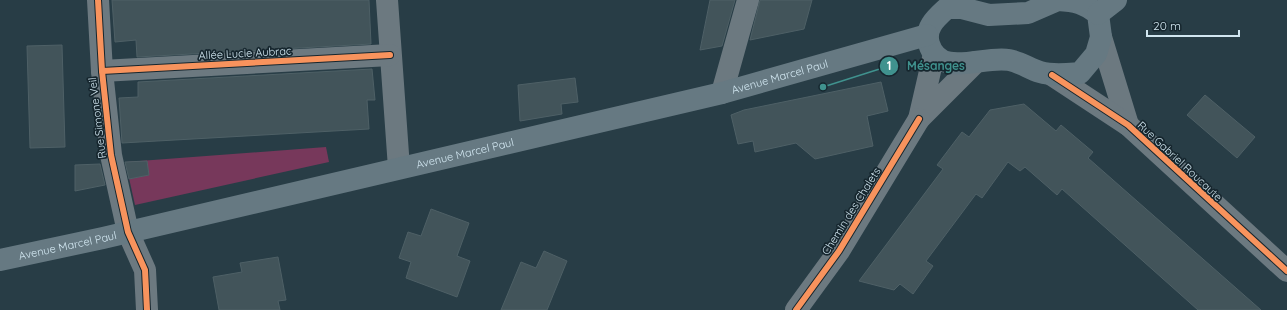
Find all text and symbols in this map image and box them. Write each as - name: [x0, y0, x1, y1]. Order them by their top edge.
- scale bar: [1147, 12, 1239, 38]
- text: 20 m: [1153, 18, 1181, 33]
- street label: Allée Lucie Aubrac: [198, 44, 292, 62]
- callout: Mésanges: [879, 54, 973, 78]
- street label: Avenue Marcel Paul: [730, 56, 830, 97]
- text: 1: [887, 58, 891, 73]
- text: Mésanges: [907, 58, 965, 73]
- street label: Rue Simone Veil: [85, 77, 109, 159]
- street label: Rue Gabriel Roucaute: [1135, 118, 1225, 204]
- street label: Avenue Marcel Paul: [415, 135, 515, 171]
- street label: Chemin des Chalets: [818, 165, 884, 257]
- street label: Avenue Marcel Paul: [17, 228, 118, 263]

